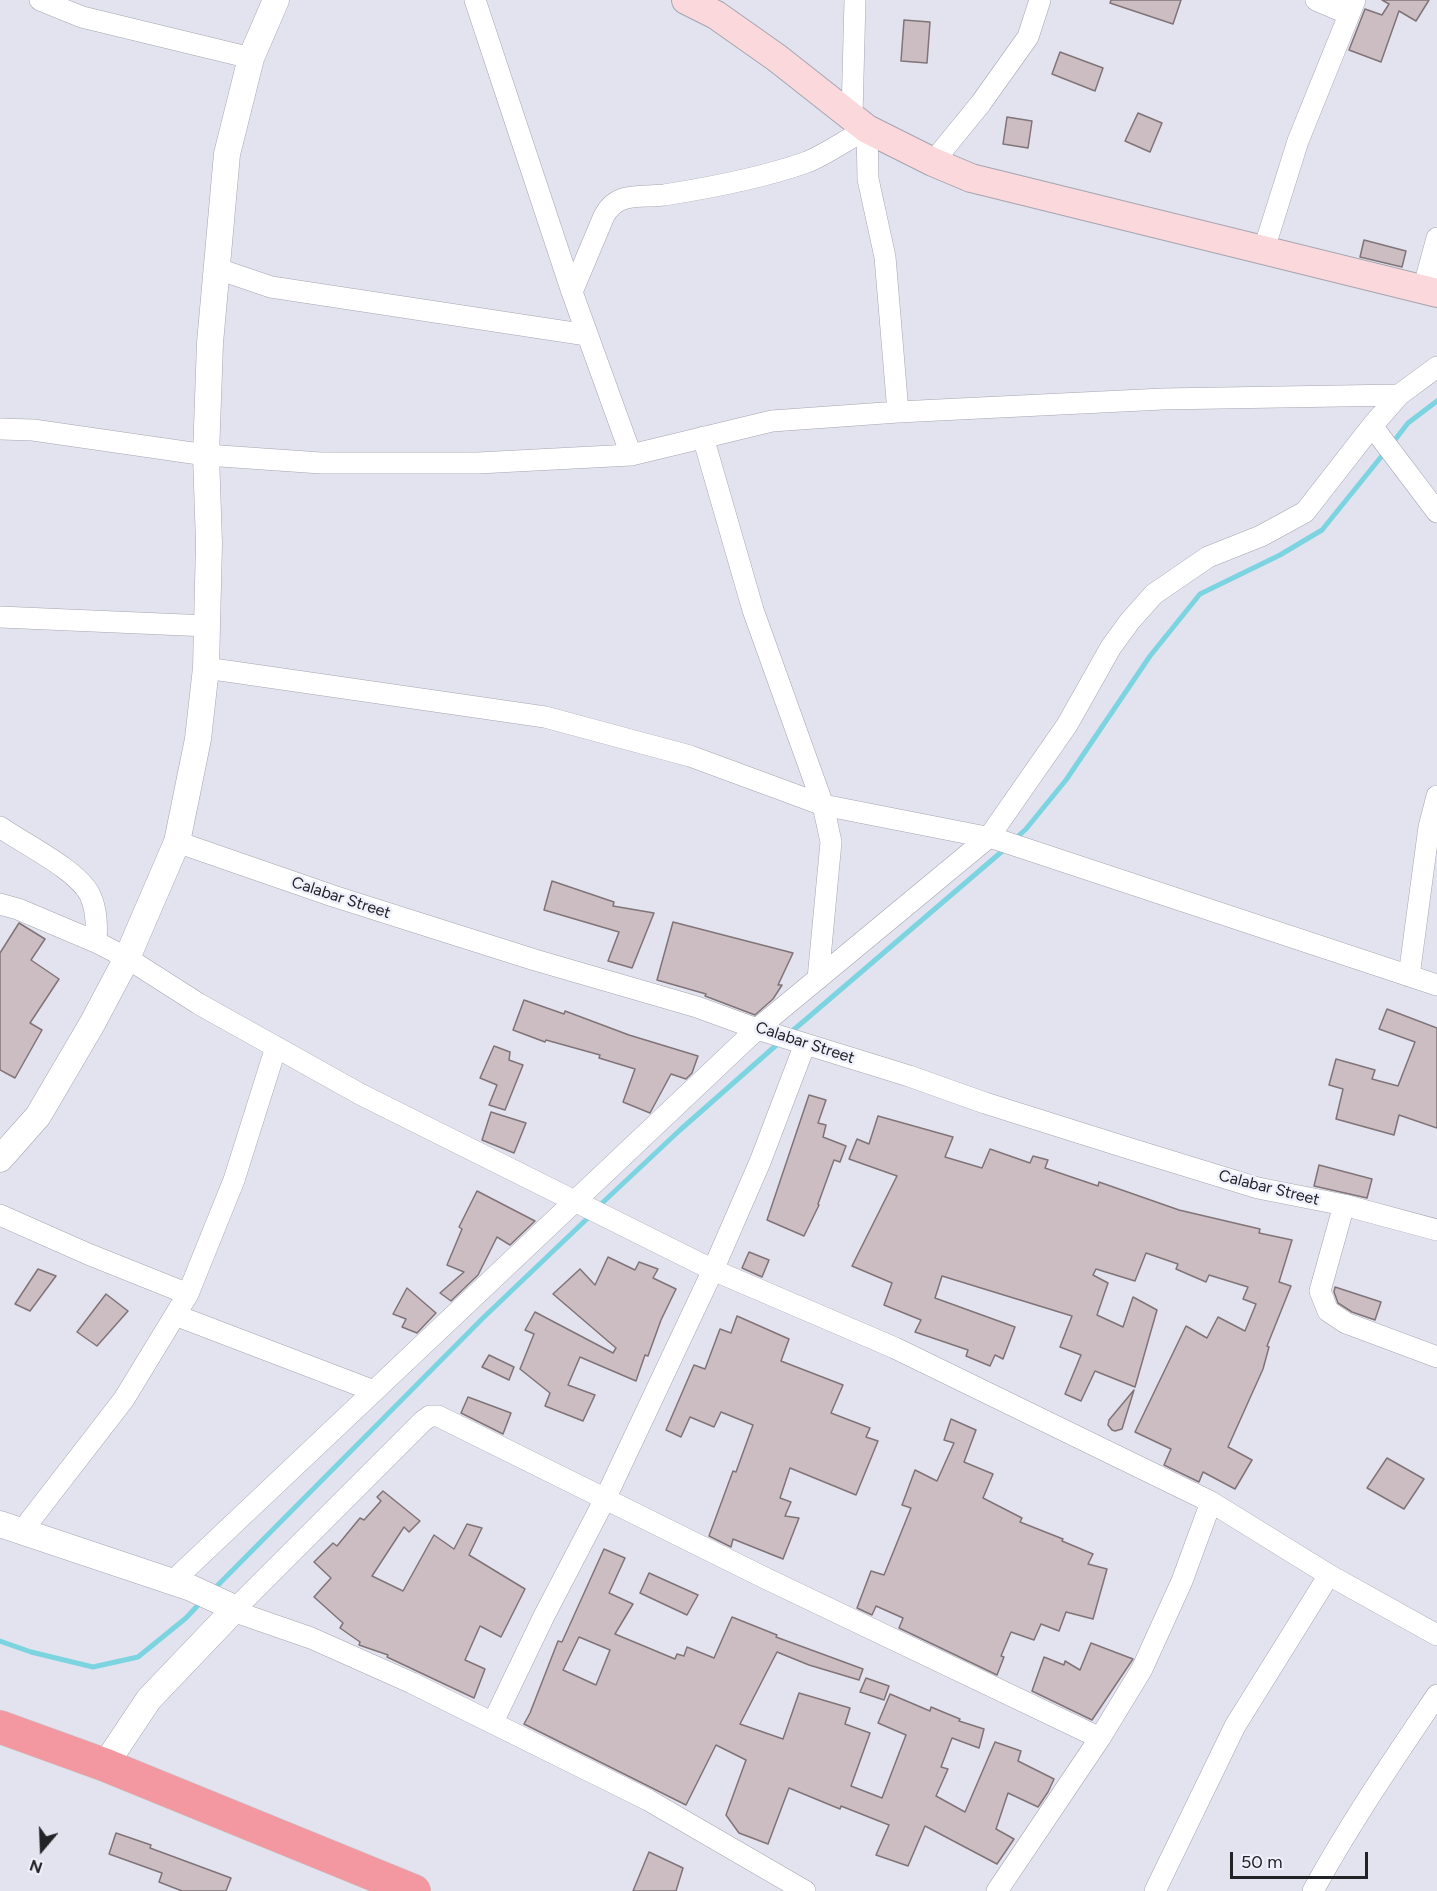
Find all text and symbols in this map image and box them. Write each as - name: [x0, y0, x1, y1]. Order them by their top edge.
- street label: Calabar Street: [289, 873, 393, 923]
- street label: Calabar Street: [753, 1018, 857, 1068]
- street label: Calabar Street: [1217, 1166, 1321, 1210]
- north arrow: [12, 1819, 72, 1879]
- scale bar: [1233, 1840, 1371, 1878]
- text: 50 m: [1241, 1851, 1283, 1873]
- text: N: [27, 1855, 45, 1877]

